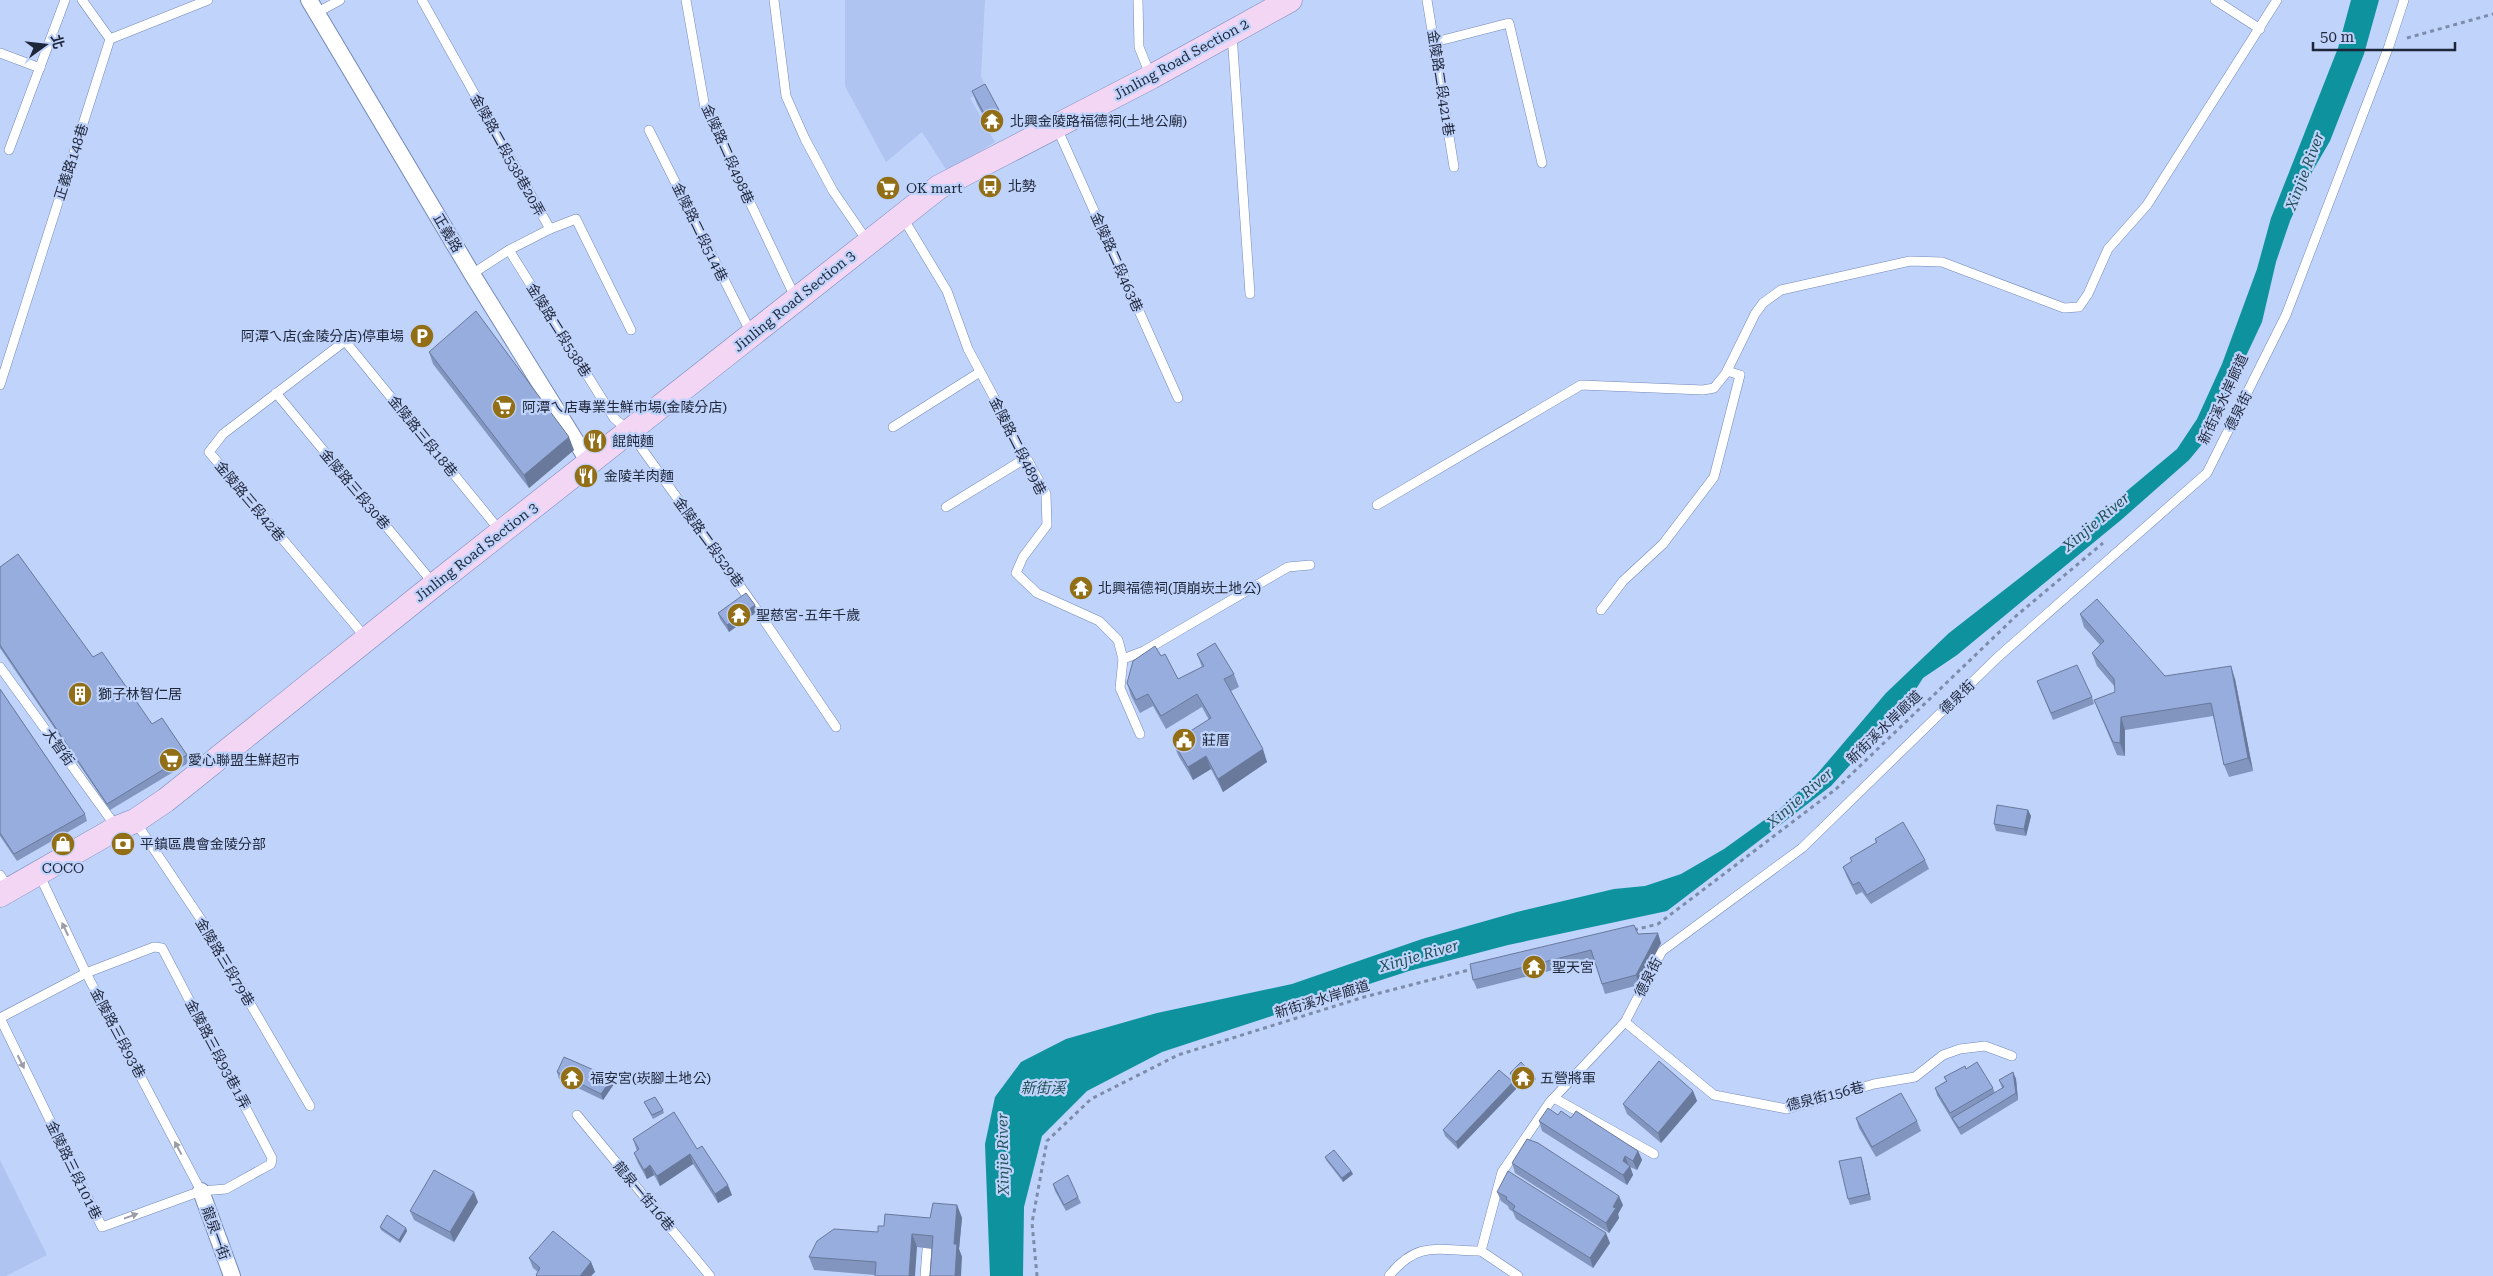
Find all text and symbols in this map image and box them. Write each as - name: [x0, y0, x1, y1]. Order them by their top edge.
- street label: Jinling Road Section 2: [1111, 15, 1251, 103]
- north arrow: [20, 20, 70, 70]
- scale bar: [2313, 20, 2456, 52]
- text: 50 m: [2320, 28, 2355, 46]
- street label: 金陵路二段421巷: [1425, 29, 1457, 137]
- text: 北: [48, 33, 67, 50]
- street label: 金陵路二段538巷20弄: [468, 91, 548, 219]
- street label: 金陵路二段498巷: [699, 102, 757, 206]
- temple icon: 北興金陵路福德祠(土地公廟): [979, 108, 1005, 134]
- place label: 北興金陵路福德祠(土地公廟): [1010, 113, 1187, 129]
- street label: 正義路148巷: [51, 122, 91, 202]
- water label: Xinjie River: [2282, 129, 2328, 213]
- bus stop icon: 北勢: [977, 173, 1003, 199]
- supermarket icon: OK mart: [875, 175, 901, 201]
- place label: 北勢: [1008, 178, 1036, 194]
- street label: 金陵路二段514巷: [669, 180, 731, 284]
- place label: OK mart: [906, 180, 962, 196]
- street label: 金陵路二段463巷: [1088, 210, 1146, 314]
- street label: 正義路: [430, 211, 466, 255]
- street label: Jinling Road Section 3: [730, 247, 858, 355]
- street label: 金陵路二段538巷: [524, 280, 594, 380]
- parking icon: 阿潭ㄟ店(金陵分店)停車場: [409, 323, 435, 349]
- place label: 阿潭ㄟ店(金陵分店)停車場: [241, 328, 404, 344]
- street label: 新街溪水岸廊道: [2195, 351, 2251, 447]
- street label: 德泉街: [2221, 389, 2255, 433]
- street label: 金陵路三段18巷: [385, 392, 461, 480]
- supermarket icon: 阿潭ㄟ店專業生鮮市場(金陵分店): [491, 394, 517, 420]
- street label: 金陵路二段489巷: [986, 394, 1050, 498]
- place label: 阿潭ㄟ店專業生鮮市場(金陵分店): [522, 399, 727, 415]
- restaurant icon: 餛飩麵: [582, 428, 608, 454]
- place label: 餛飩麵: [612, 433, 654, 449]
- street label: 金陵路三段30巷: [317, 446, 393, 532]
- street label: 金陵路三段42巷: [212, 458, 288, 544]
- restaurant icon: 金陵羊肉麵: [573, 463, 599, 489]
- place label: 金陵羊肉麵: [604, 468, 674, 484]
- water label: Xinjie River: [2058, 488, 2134, 556]
- street label: 金陵路二段529巷: [671, 494, 747, 590]
- street label: Jinling Road Section 3: [411, 499, 541, 605]
- temple icon: 北興福德祠(頂崩崁土地公): [1068, 575, 1094, 601]
- place label: 北興福德祠(頂崩崁土地公): [1098, 580, 1261, 596]
- temple icon: 聖慈宮-五年千歲: [726, 602, 752, 628]
- place label: 聖慈宮-五年千歲: [756, 607, 860, 623]
- street label: 德泉街: [1936, 677, 1978, 717]
- building icon: 獅子林智仁居: [67, 681, 93, 707]
- place label: 獅子林智仁居: [98, 686, 182, 702]
- street label: 新街溪水岸廊道: [1843, 687, 1925, 767]
- street label: 大智街: [40, 725, 78, 769]
- public building icon: 莊厝: [1171, 727, 1197, 753]
- place label: 莊厝: [1202, 732, 1230, 748]
- supermarket icon: 愛心聯盟生鮮超市: [158, 747, 184, 773]
- place label: 愛心聯盟生鮮超市: [188, 752, 300, 768]
- water label: Xinjie River: [1763, 764, 1837, 832]
- shop icon: COCO: [50, 831, 76, 857]
- bank icon: 平鎮區農會金陵分部: [110, 831, 136, 857]
- place label: 平鎮區農會金陵分部: [140, 836, 266, 852]
- place label: COCO: [42, 860, 84, 876]
- street label: 金陵路三段79巷: [192, 915, 258, 1009]
- one-way arrow: [61, 922, 69, 936]
- water label: Xinjie River: [1376, 936, 1461, 976]
- temple icon: 聖天宮: [1521, 954, 1547, 980]
- street label: 德泉街: [1631, 955, 1665, 999]
- place label: 聖天宮: [1552, 959, 1594, 975]
- street label: 新街溪水岸廊道: [1273, 977, 1371, 1021]
- street label: 金陵路三段93巷: [88, 985, 148, 1081]
- street label: 金陵路三段93巷1弄: [182, 997, 254, 1111]
- one-way arrow: [17, 1054, 25, 1069]
- temple icon: 福安宮(崁腳土地公): [559, 1065, 585, 1091]
- temple icon: 五營將軍: [1510, 1065, 1536, 1091]
- place label: 福安宮(崁腳土地公): [590, 1070, 711, 1086]
- place label: 五營將軍: [1540, 1070, 1596, 1086]
- water label: 新街溪: [1020, 1079, 1067, 1097]
- street label: 德泉街156巷: [1784, 1079, 1866, 1113]
- water label: Xinjie River: [993, 1112, 1013, 1196]
- street label: 金陵路三段101巷: [43, 1118, 105, 1222]
- one-way arrow: [174, 1141, 183, 1154]
- street label: 龍泉一街16巷: [610, 1158, 678, 1234]
- street label: 龍泉一街: [199, 1204, 233, 1262]
- one-way arrow: [124, 1212, 139, 1220]

